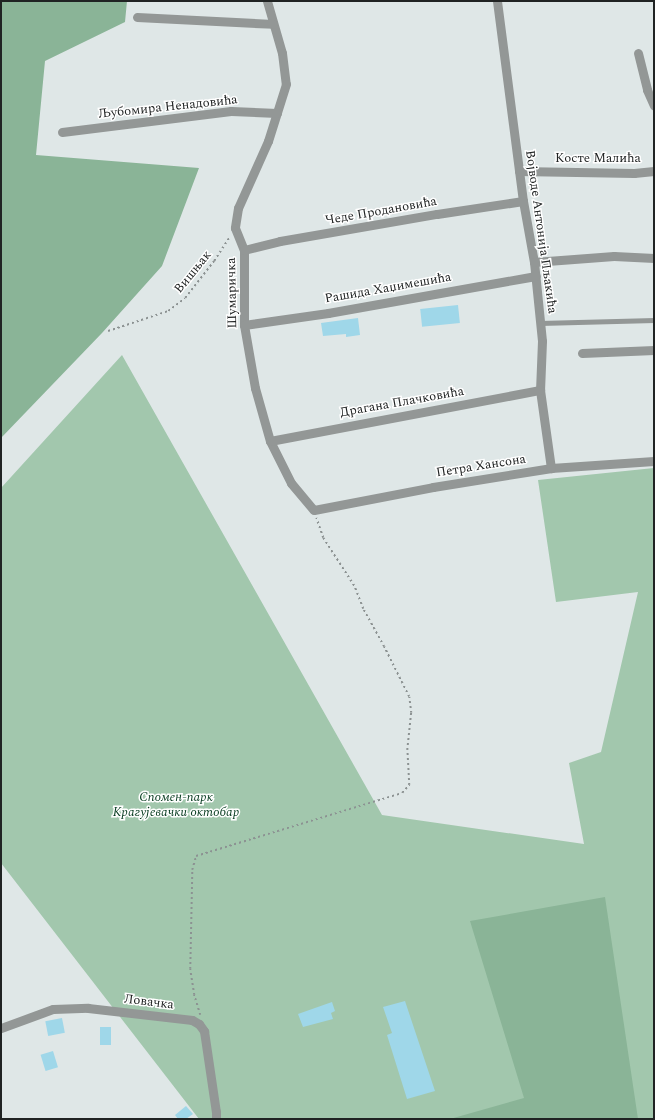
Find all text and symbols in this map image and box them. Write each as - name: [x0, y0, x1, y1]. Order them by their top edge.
- street label: Љубомира Ненадовића: [98, 92, 238, 122]
- street label: Војводе Антонија Пљакића: [522, 149, 560, 315]
- street label: Косте Малића: [555, 150, 641, 166]
- street label: Чеде Продановића: [324, 193, 438, 229]
- street label: Вишњак: [171, 247, 215, 297]
- street label: Шумаричка: [224, 257, 240, 329]
- street label: Рашида Хаџимешића: [324, 269, 452, 307]
- street label: Драгана Плачковића: [339, 383, 465, 421]
- street label: Петра Хансона: [435, 451, 527, 481]
- park label: Спомен-парк Крагујевачки октобар: [113, 790, 239, 821]
- street label: Ловачка: [123, 991, 175, 1013]

